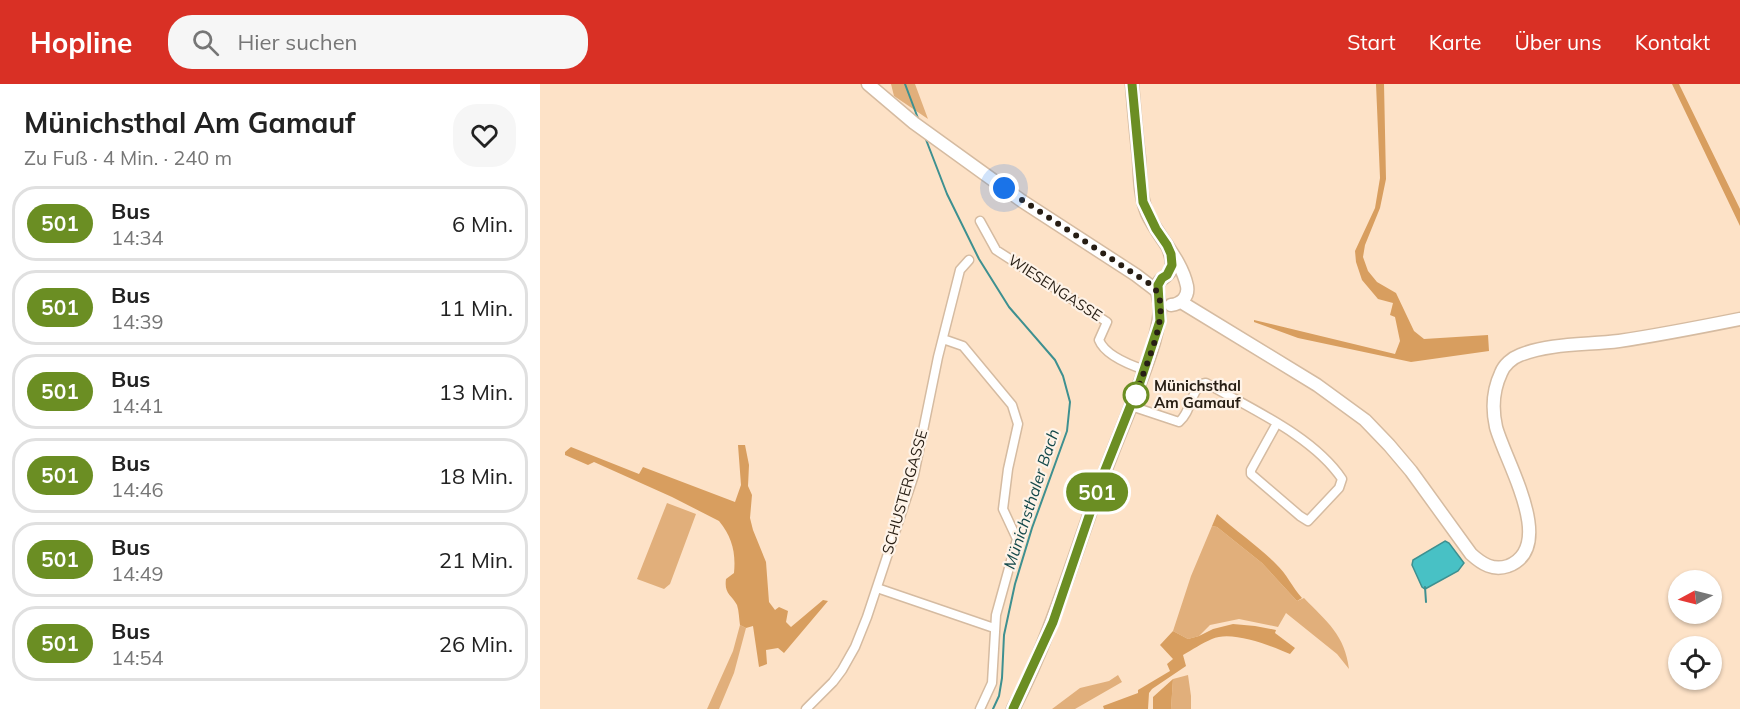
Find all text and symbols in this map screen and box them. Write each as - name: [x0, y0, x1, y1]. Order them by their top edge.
- search box: [168, 15, 588, 69]
- text: Hopline: [30, 25, 132, 60]
- icon: search: [189, 26, 222, 59]
- text: Hier suchen: [237, 28, 358, 56]
- text: Start: [1347, 29, 1396, 55]
- text: Karte: [1429, 29, 1481, 55]
- text: Über uns: [1514, 29, 1602, 55]
- text: Kontakt: [1635, 29, 1710, 55]
- button: heart: [453, 104, 516, 167]
- text: Münichsthal Am Gamauf: [24, 105, 355, 140]
- text: Zu Fuß · 4 Min. · 240 m: [24, 145, 232, 170]
- your location: [989, 173, 1019, 203]
- text: Bus: [111, 197, 150, 225]
- text: 501: [41, 210, 79, 236]
- text: 6 Min.: [452, 210, 513, 238]
- text: 14:34: [111, 225, 164, 250]
- street label: WIESENGASSE: [1005, 250, 1106, 325]
- text: Bus: [111, 281, 150, 309]
- text: 501: [41, 294, 79, 320]
- text: 11 Min.: [439, 294, 513, 322]
- text: 14:39: [111, 309, 164, 334]
- text: Bus: [111, 365, 150, 393]
- place label: Münichsthal Am Gamauf: [1154, 376, 1241, 412]
- text: 501: [41, 378, 79, 404]
- text: 13 Min.: [439, 378, 513, 406]
- marker: Münichsthal Am Gamauf: [1123, 382, 1149, 408]
- text: 14:41: [111, 393, 164, 418]
- water label: Münichsthaler Bach: [999, 426, 1063, 572]
- street label: SCHUSTERGASSE: [878, 427, 931, 556]
- text: Bus: [111, 449, 150, 477]
- text: 501: [41, 462, 79, 488]
- text: 18 Min.: [439, 462, 513, 490]
- line badge: 501: [1062, 472, 1132, 512]
- text: 14:46: [111, 477, 164, 502]
- text: 501: [1078, 479, 1116, 505]
- text: Bus: [111, 533, 150, 561]
- text: 501: [41, 546, 79, 572]
- text: 21 Min.: [439, 546, 513, 574]
- text: 14:49: [111, 561, 164, 586]
- north arrow: [1668, 570, 1722, 624]
- map controls: [1668, 570, 1722, 690]
- text: Bus: [111, 617, 150, 645]
- text: 501: [41, 630, 79, 656]
- text: 26 Min.: [439, 630, 513, 658]
- button: locate: [1668, 636, 1722, 690]
- text: 14:54: [111, 645, 164, 670]

